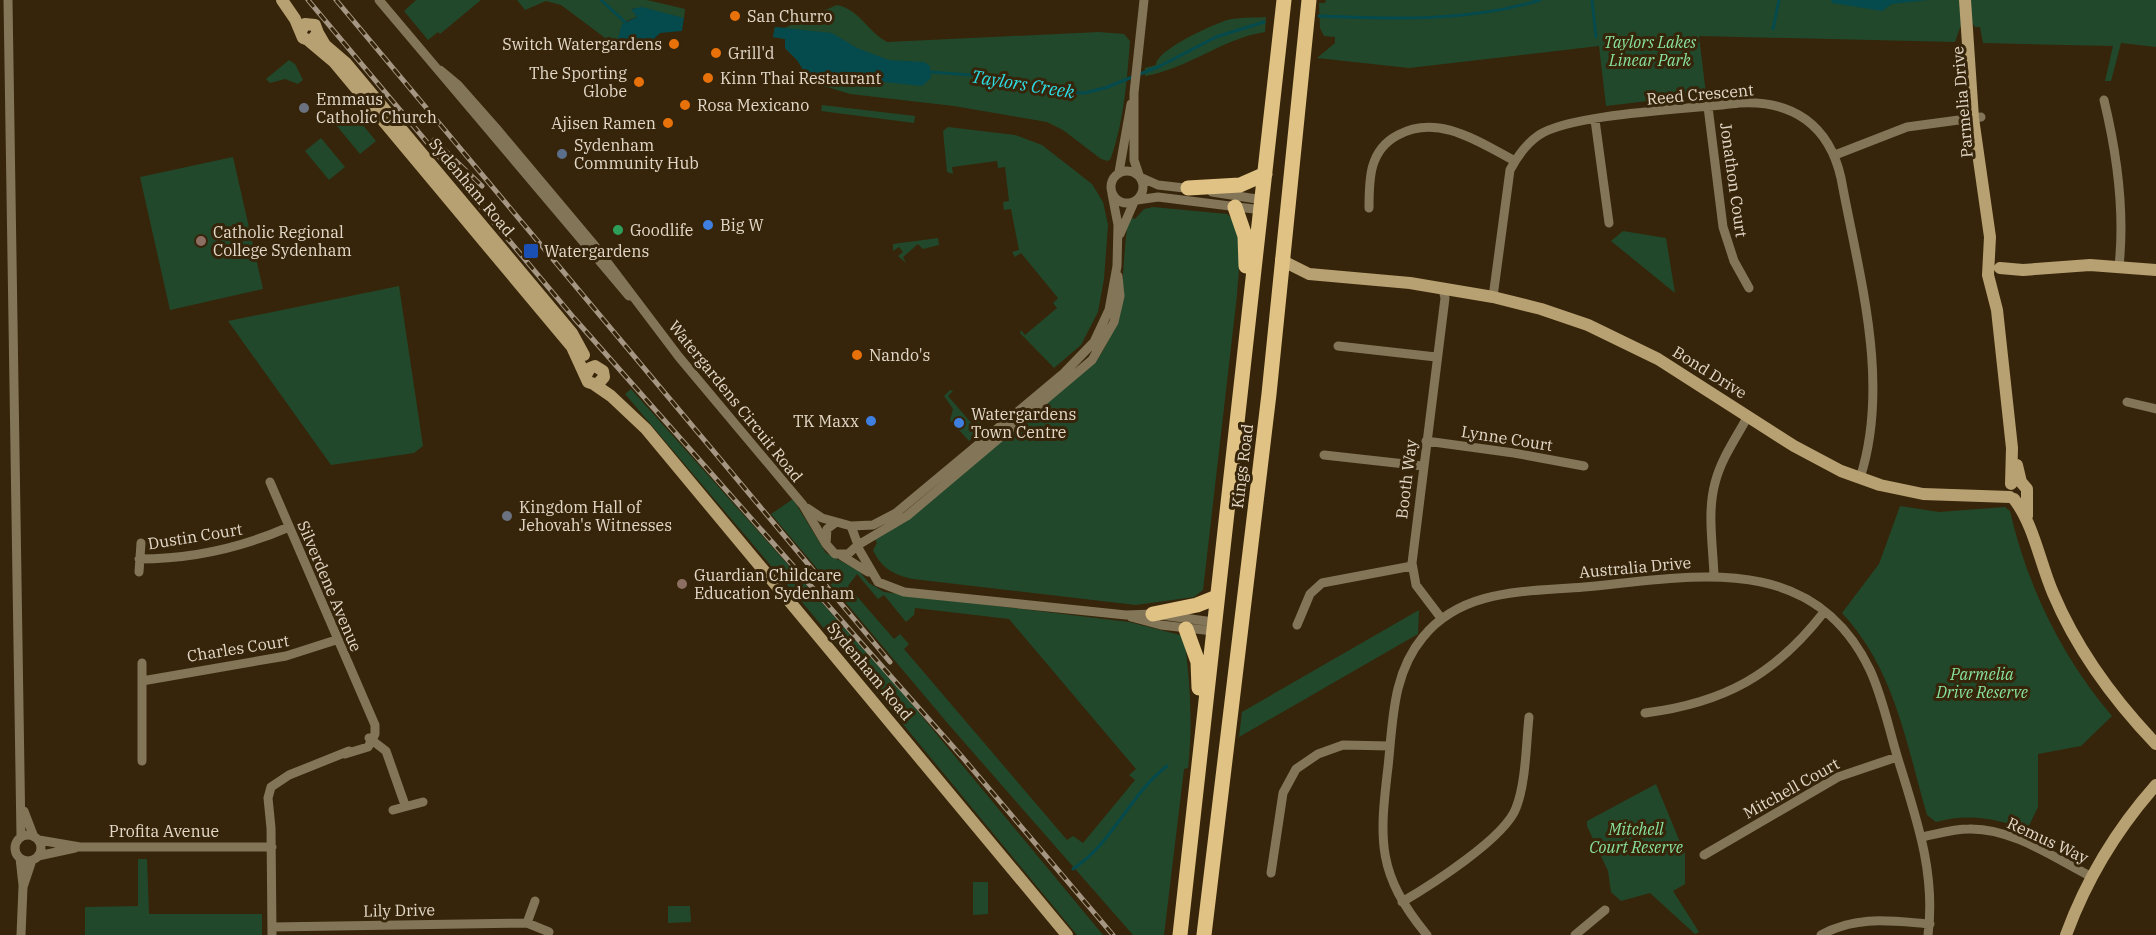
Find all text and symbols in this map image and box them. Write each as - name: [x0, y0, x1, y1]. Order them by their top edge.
- place label: San Churro: [747, 6, 833, 26]
- marker: San Churro: [728, 9, 742, 23]
- park label: Taylors Lakes Linear Park: [1604, 32, 1696, 70]
- place label: Switch Watergardens: [502, 34, 662, 54]
- marker: Switch Watergardens: [667, 37, 681, 51]
- place label: Grill'd: [728, 43, 775, 63]
- street label: Parmelia Drive: [1947, 45, 1977, 159]
- marker: Grill'd: [709, 46, 723, 60]
- place label: The Sporting Globe: [529, 63, 627, 101]
- water label: Taylors Creek: [970, 64, 1077, 104]
- place label: Kinn Thai Restaurant: [720, 68, 881, 88]
- marker: Kinn Thai Restaurant: [701, 71, 715, 85]
- marker: The Sporting Globe: [632, 75, 646, 89]
- street label: Reed Crescent: [1646, 79, 1755, 109]
- place label: Emmaus Catholic Church: [316, 89, 437, 127]
- place label: Rosa Mexicano: [697, 95, 809, 115]
- marker: Rosa Mexicano: [678, 98, 692, 112]
- marker: Emmaus Catholic Church: [297, 101, 311, 115]
- place label: Ajisen Ramen: [551, 113, 656, 133]
- marker: Ajisen Ramen: [661, 116, 675, 130]
- street label: Jonathon Court: [1716, 121, 1752, 239]
- street label: Sydenham Road: [425, 134, 519, 240]
- place label: Sydenham Community Hub: [574, 135, 699, 173]
- marker: Sydenham Community Hub: [555, 147, 569, 161]
- place label: Big W: [720, 215, 764, 235]
- marker: Big W: [701, 218, 715, 232]
- place label: Goodlife: [630, 220, 693, 240]
- place label: Catholic Regional College Sydenham: [213, 222, 352, 260]
- marker: Goodlife: [611, 223, 625, 237]
- marker: Catholic Regional College Sydenham: [194, 234, 208, 248]
- place label: Watergardens: [544, 241, 649, 261]
- marker: Watergardens: [522, 242, 540, 260]
- street label: Watergardens Circuit Road: [665, 316, 808, 486]
- street label: Bond Drive: [1669, 341, 1751, 403]
- place label: Nando's: [869, 345, 930, 365]
- marker: Nando's: [850, 348, 864, 362]
- place label: Watergardens Town Centre: [971, 404, 1076, 442]
- place label: TK Maxx: [793, 411, 859, 431]
- marker: TK Maxx: [864, 414, 878, 428]
- marker: Watergardens Town Centre: [952, 416, 966, 430]
- street label: Lynne Court: [1460, 421, 1555, 455]
- street label: Kings Road: [1227, 422, 1257, 509]
- street label: Booth Way: [1391, 438, 1421, 520]
- place label: Kingdom Hall of Jehovah's Witnesses: [519, 497, 672, 535]
- marker: Kingdom Hall of Jehovah's Witnesses: [500, 509, 514, 523]
- street label: Silverdene Avenue: [293, 517, 367, 655]
- street label: Dustin Court: [146, 519, 244, 553]
- street label: Australia Drive: [1578, 552, 1692, 582]
- place label: Guardian Childcare Education Sydenham: [694, 565, 854, 603]
- marker: Guardian Childcare Education Sydenham: [675, 577, 689, 591]
- street label: Sydenham Road: [823, 618, 917, 724]
- street label: Charles Court: [186, 630, 291, 666]
- park label: Parmelia Drive Reserve: [1935, 664, 2028, 702]
- street label: Mitchell Court: [1739, 753, 1843, 823]
- street label: Remus Way: [2004, 812, 2092, 868]
- park label: Mitchell Court Reserve: [1589, 819, 1683, 857]
- street label: Profita Avenue: [109, 821, 219, 841]
- street label: Lily Drive: [363, 899, 435, 921]

